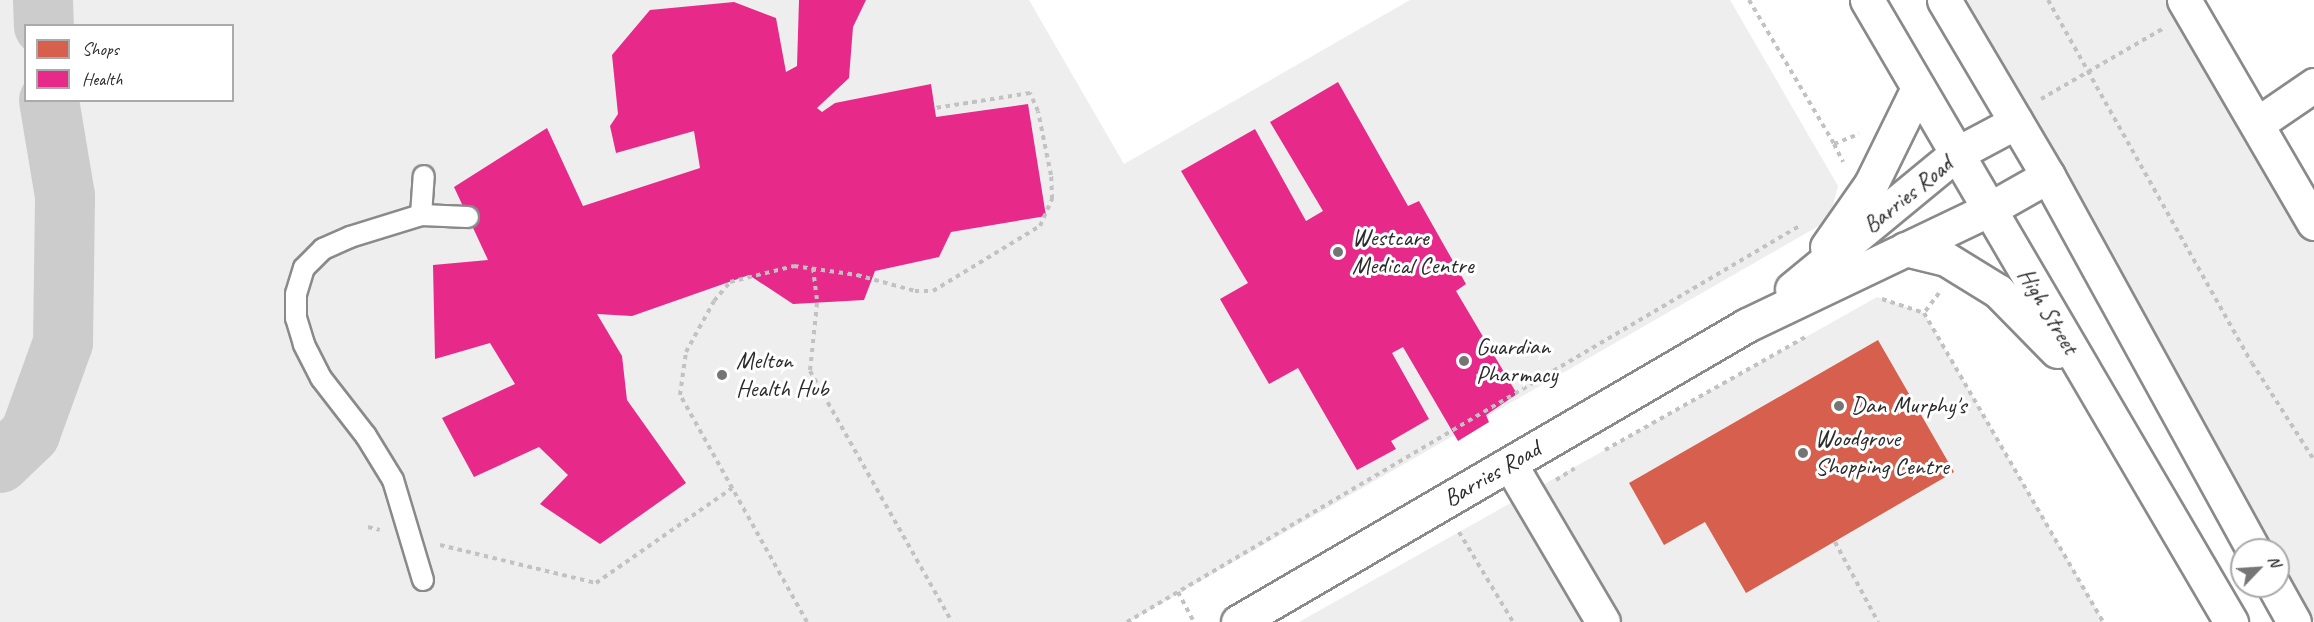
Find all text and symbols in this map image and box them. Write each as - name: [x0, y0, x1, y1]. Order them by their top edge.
- legend: [24, 24, 234, 102]
- text: Shops: [82, 38, 119, 60]
- text: Health: [82, 68, 122, 90]
- street label: Barries Road: [1857, 150, 1959, 240]
- place label: Westcare Medical Centre: [1352, 224, 1473, 280]
- marker: Westcare Medical Centre: [1329, 243, 1347, 261]
- street label: High Street: [2011, 263, 2085, 359]
- place label: Guardian Pharmacy: [1476, 333, 1557, 389]
- place label: Melton Health Hub: [736, 347, 828, 403]
- marker: Guardian Pharmacy: [1457, 354, 1471, 368]
- marker: Melton Health Hub: [713, 366, 731, 384]
- place label: Dan Murphy's: [1851, 392, 1966, 420]
- marker: Dan Murphy's: [1832, 399, 1846, 413]
- place label: Woodgrove Shopping Centre: [1815, 425, 1949, 481]
- street label: Barries Road: [1439, 435, 1545, 513]
- marker: Woodgrove Shopping Centre: [1796, 446, 1810, 460]
- north arrow: [2230, 538, 2290, 598]
- text: N: [2263, 553, 2286, 570]

